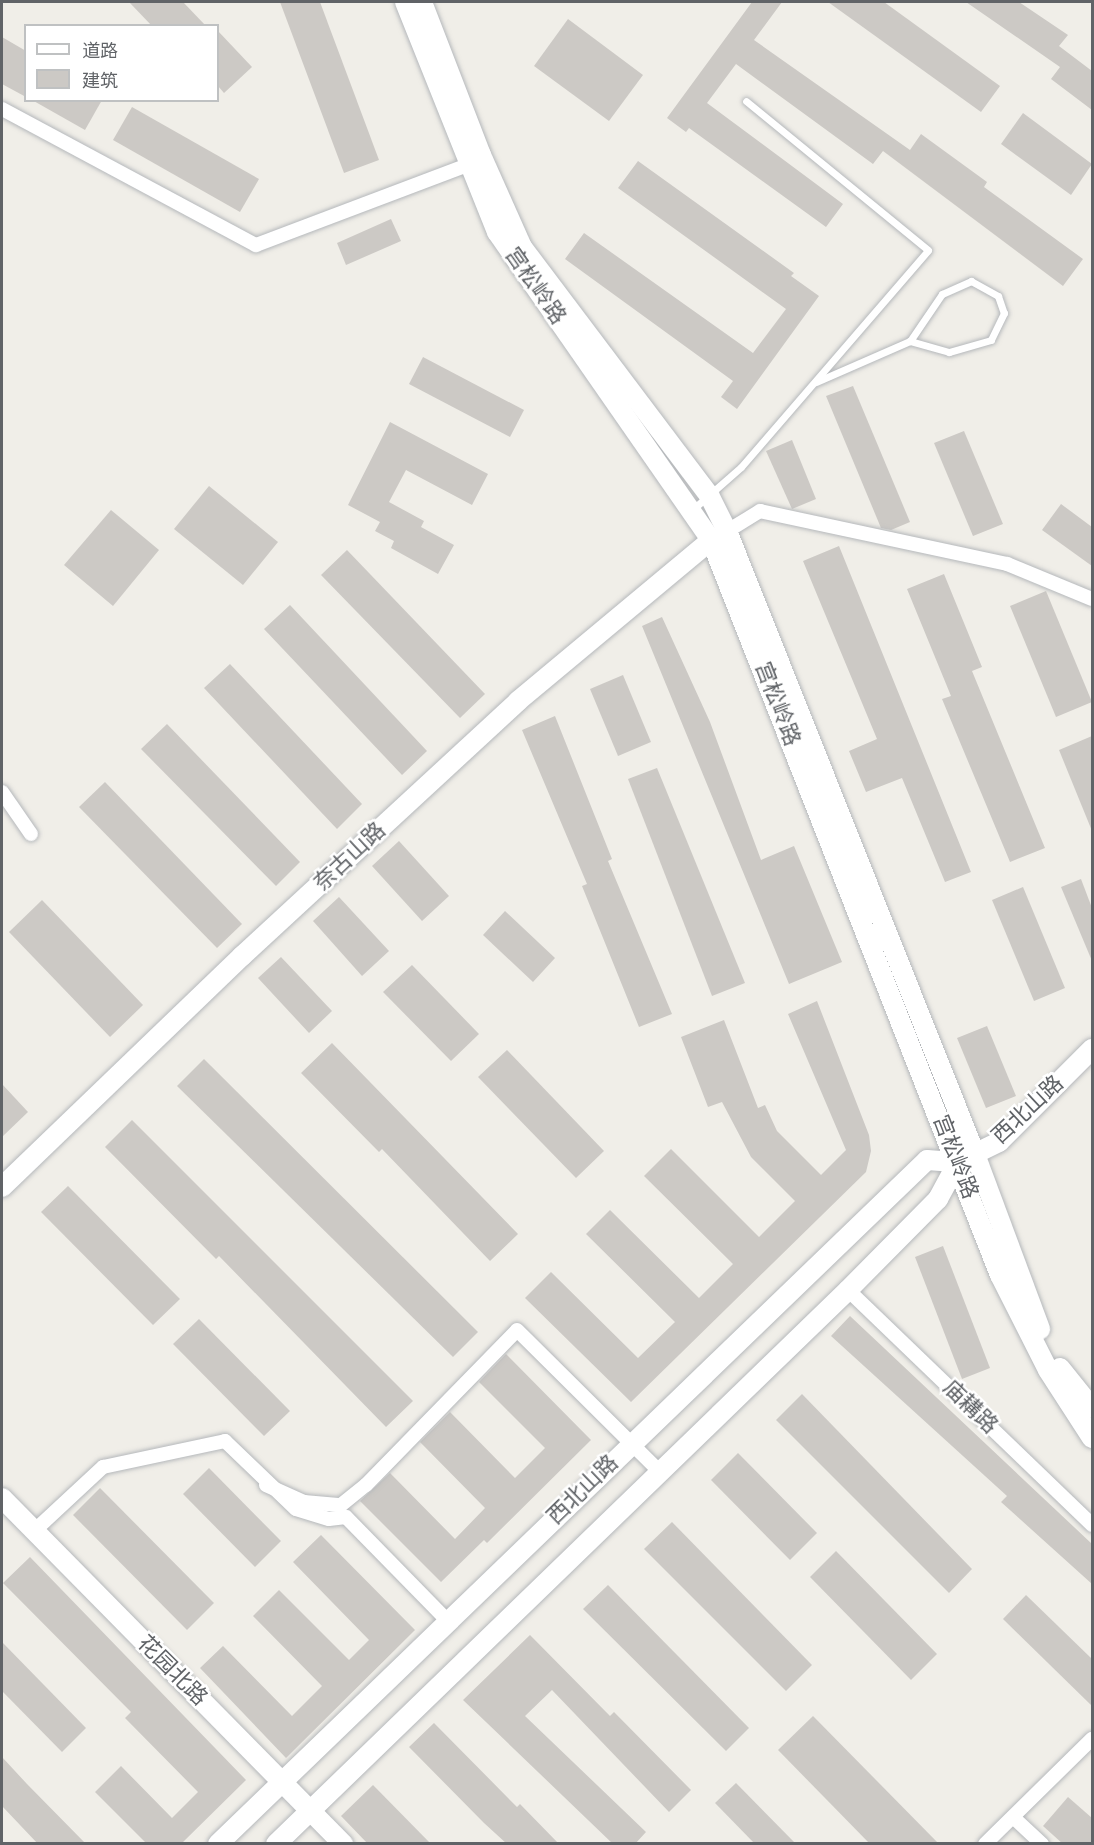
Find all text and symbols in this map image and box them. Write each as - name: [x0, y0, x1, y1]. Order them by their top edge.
- legend: [24, 24, 219, 102]
- text: 道路: [82, 41, 118, 62]
- text: 建筑: [82, 71, 118, 92]
- street label: 宫松岭路: [499, 242, 571, 330]
- street label: 宫松岭路: [749, 658, 805, 750]
- street label: 奈古山路: [309, 817, 391, 897]
- street label: 西北山路: [987, 1070, 1069, 1150]
- street label: 宫松岭路: [927, 1111, 983, 1203]
- street label: 庙耩路: [937, 1375, 1003, 1439]
- street label: 西北山路: [542, 1450, 624, 1530]
- street label: 花园北路: [132, 1631, 212, 1711]

